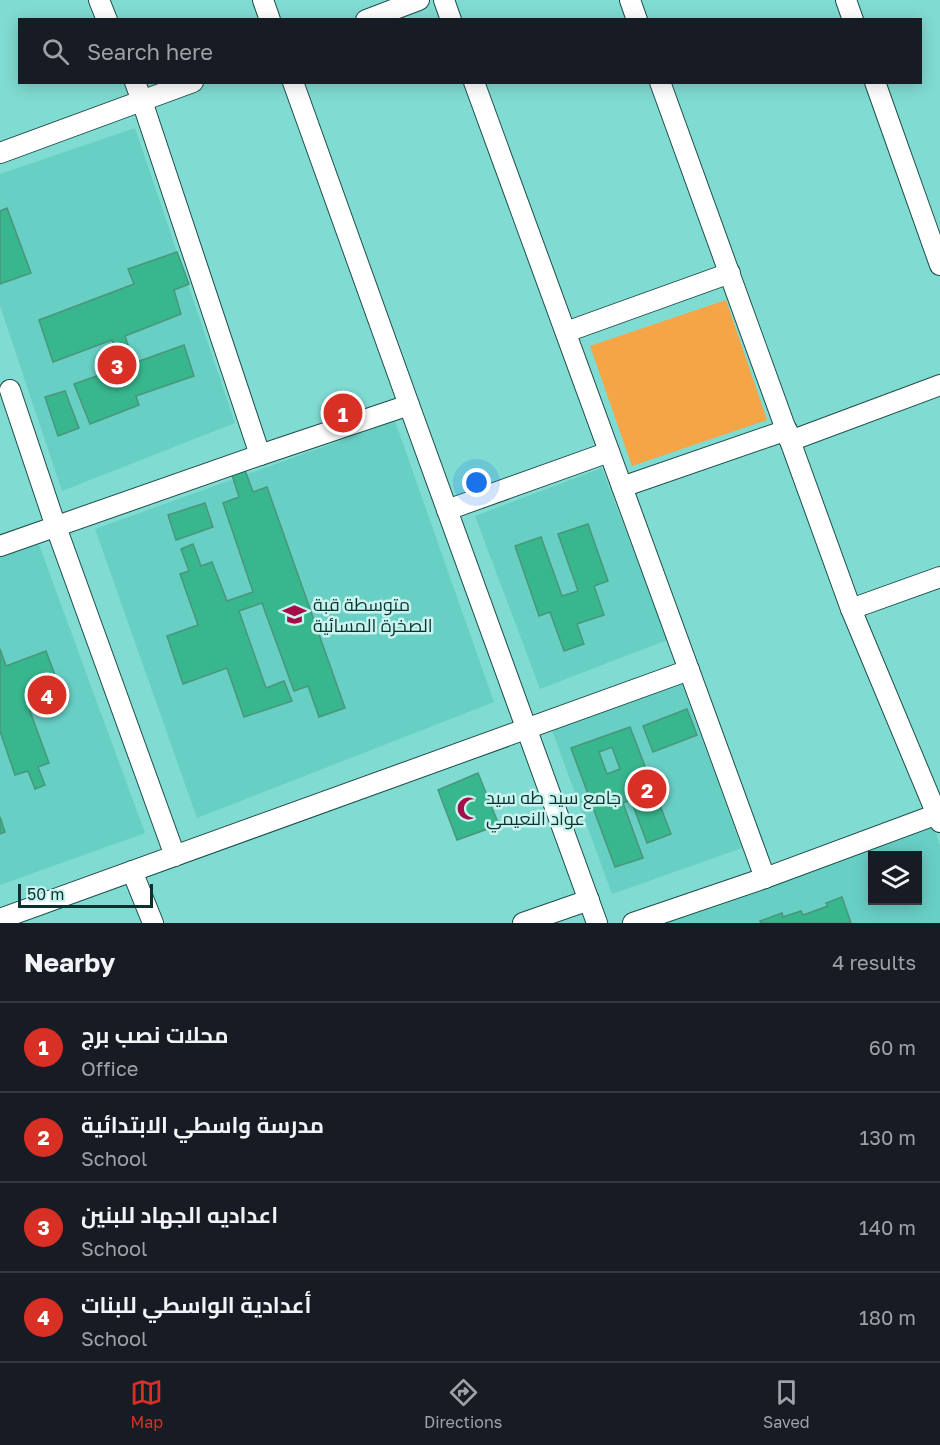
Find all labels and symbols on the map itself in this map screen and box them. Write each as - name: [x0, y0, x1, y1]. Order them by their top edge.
- pin: 3: [98, 342, 136, 388]
- pin: 1: [324, 390, 362, 436]
- your location: [462, 468, 491, 497]
- place label: متوسطة قبة الصخرة المسائية: [313, 593, 433, 637]
- school or university icon: متوسطة قبة الصخرة المسائية: [282, 602, 308, 628]
- pin: 4: [28, 672, 66, 718]
- pin: 2: [628, 766, 666, 812]
- place label: جامع سيد طه سيد عواد النعيمي: [486, 786, 621, 833]
- mosque icon: جامع سيد طه سيد عواد النعيمي: [455, 795, 481, 821]
- scale bar: [18, 881, 153, 908]

